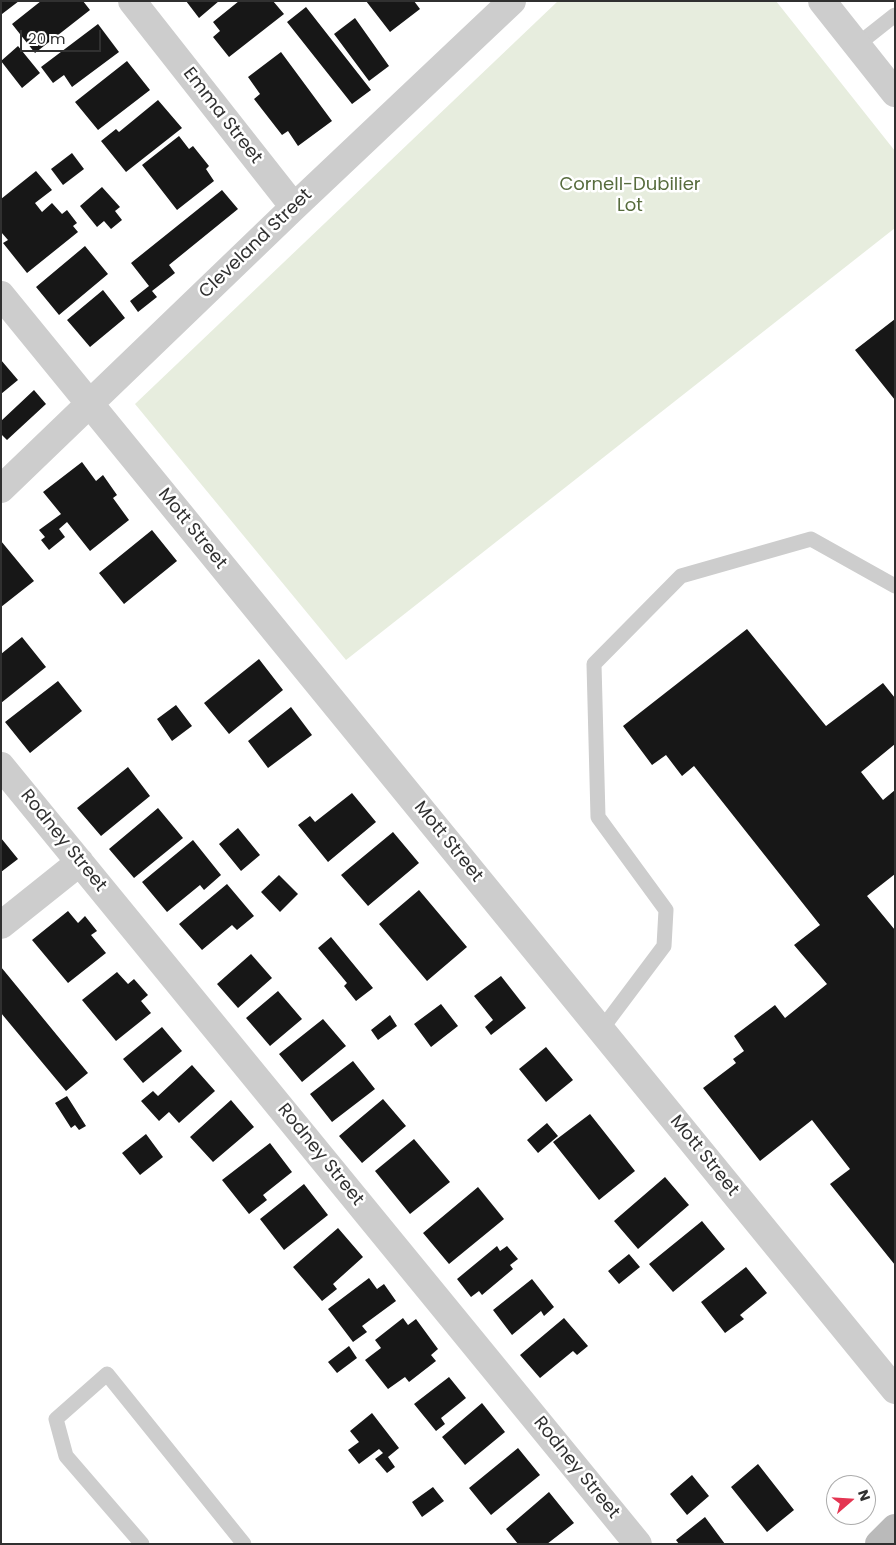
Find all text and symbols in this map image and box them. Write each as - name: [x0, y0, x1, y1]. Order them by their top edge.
- scale bar: [22, 20, 104, 52]
- text: 20 m: [28, 28, 66, 49]
- street label: Emma Street: [178, 64, 266, 168]
- park label: Cornell-Dubilier Lot: [559, 174, 701, 216]
- street label: Cleveland Street: [195, 185, 317, 303]
- street label: Mott Street: [153, 484, 231, 574]
- street label: Rodney Street: [15, 786, 111, 896]
- street label: Mott Street: [409, 797, 487, 887]
- street label: Rodney Street: [272, 1100, 368, 1210]
- street label: Mott Street: [665, 1111, 743, 1201]
- street label: Rodney Street: [528, 1413, 624, 1523]
- north arrow: [826, 1475, 876, 1525]
- text: N: [853, 1487, 875, 1504]

